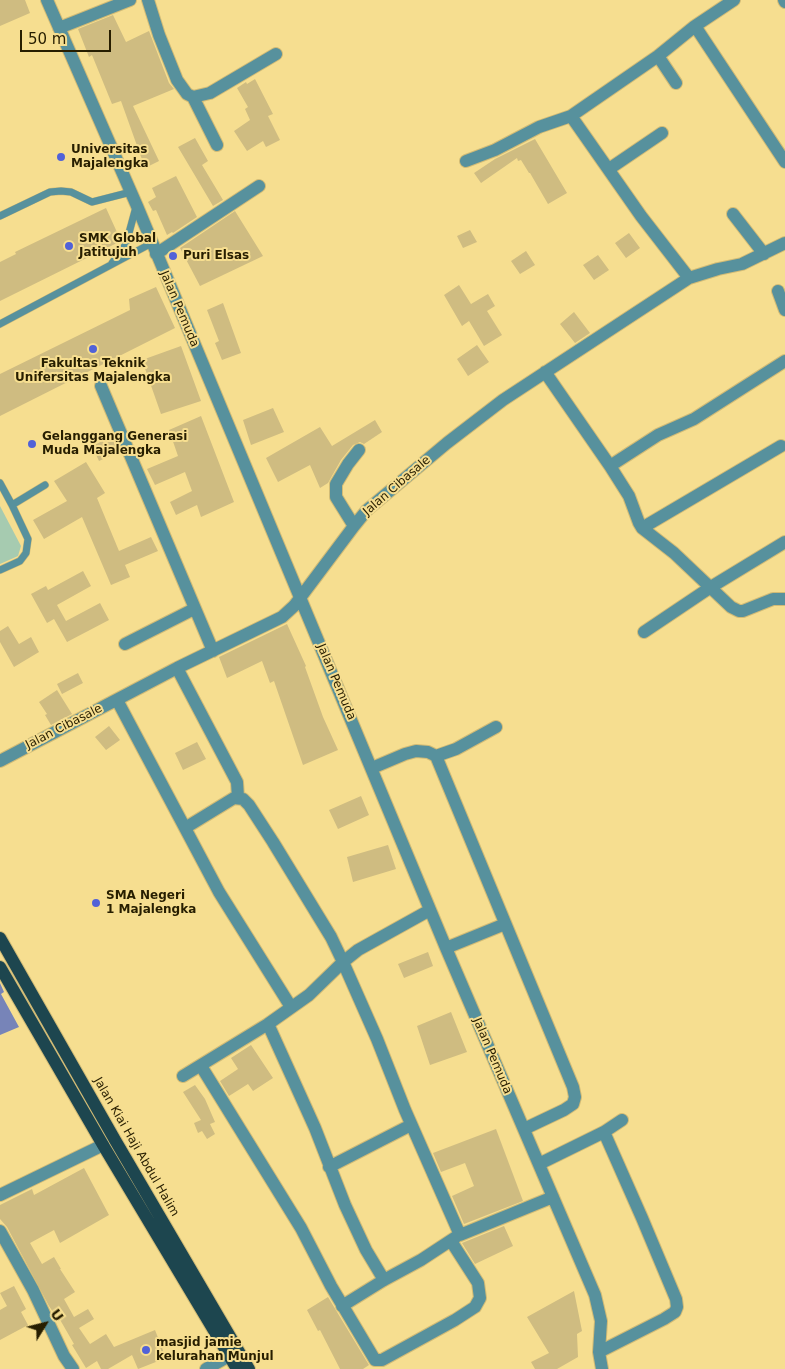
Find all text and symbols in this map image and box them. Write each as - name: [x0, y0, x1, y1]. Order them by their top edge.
- scale bar: [22, 20, 114, 52]
- text: 50 m: [28, 30, 66, 48]
- place label: Universitas Majalengka: [71, 143, 149, 171]
- marker: Universitas Majalengka: [55, 151, 67, 163]
- place label: SMK Global Jatitujuh: [79, 232, 156, 260]
- marker: SMK Global Jatitujuh: [63, 240, 75, 252]
- place label: Puri Elsas: [183, 249, 249, 263]
- marker: Puri Elsas: [167, 250, 179, 262]
- street label: Jalan Pemuda: [156, 269, 202, 349]
- marker: Fakultas Teknik Unifersitas Majalengka: [87, 343, 99, 355]
- place label: Fakultas Teknik Unifersitas Majalengka: [15, 357, 171, 385]
- place label: Gelanggang Generasi Muda Majalengka: [42, 430, 187, 458]
- marker: Gelanggang Generasi Muda Majalengka: [26, 438, 38, 450]
- street label: Jalan Cibasale: [361, 453, 433, 519]
- street label: Jalan Pemuda: [313, 642, 359, 722]
- street label: Jalan Cibasale: [23, 702, 105, 752]
- place label: SMA Negeri 1 Majalengka: [106, 889, 196, 917]
- marker: SMA Negeri 1 Majalengka: [90, 897, 102, 909]
- street label: Jalan Pemuda: [469, 1016, 515, 1096]
- street label: Jalan Kiai Haji Abdul Halim: [90, 1075, 182, 1219]
- north arrow: [20, 1299, 70, 1349]
- text: U: [47, 1306, 67, 1324]
- place label: masjid jamie kelurahan Munjul: [156, 1336, 274, 1364]
- marker: masjid jamie kelurahan Munjul: [140, 1344, 152, 1356]

